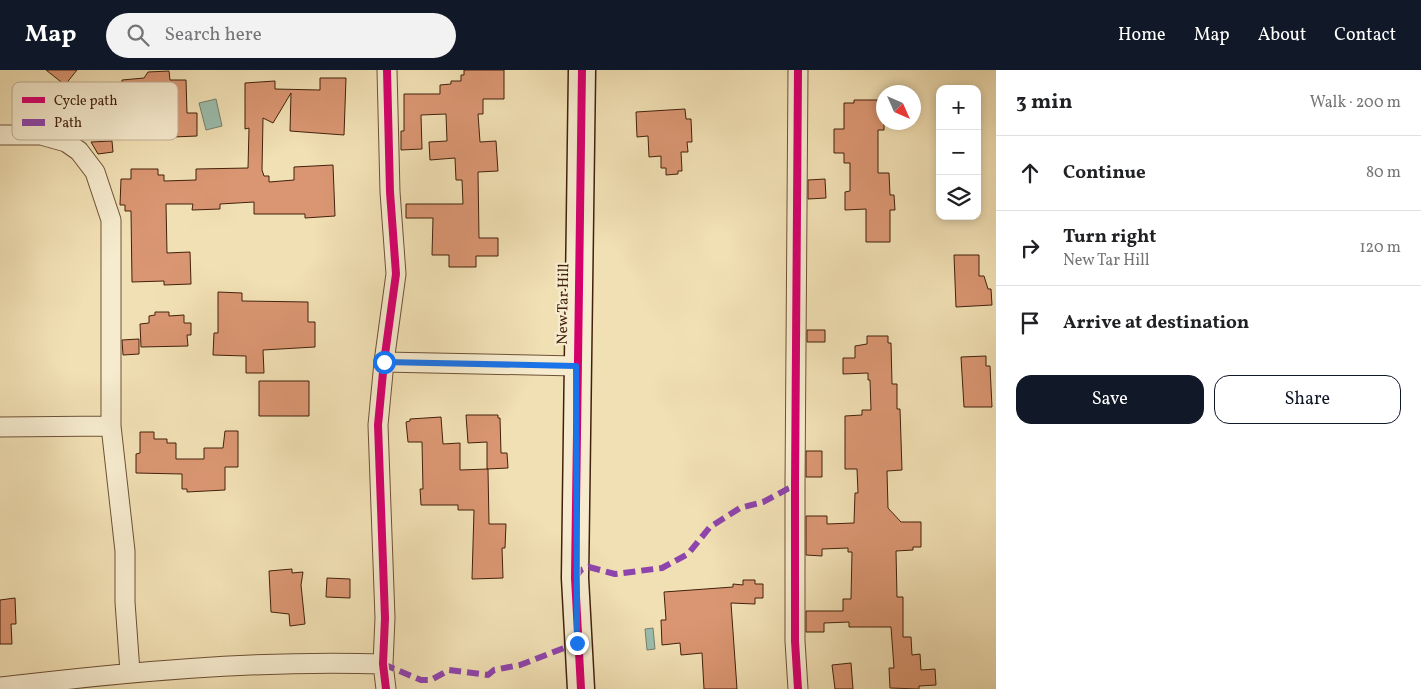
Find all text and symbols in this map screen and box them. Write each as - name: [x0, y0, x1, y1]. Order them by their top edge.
- search box: [106, 13, 456, 58]
- text: Map: [25, 18, 76, 52]
- icon: search: [124, 21, 152, 49]
- text: Search here: [164, 22, 262, 48]
- text: Home: [1118, 23, 1166, 48]
- text: Map: [1194, 23, 1230, 48]
- text: About: [1258, 23, 1306, 48]
- text: Contact: [1334, 23, 1396, 48]
- legend: [12, 82, 178, 140]
- north arrow: [876, 85, 921, 130]
- map controls: [936, 85, 981, 220]
- button: +: [936, 85, 981, 130]
- text: 3 min: [1016, 88, 1072, 117]
- text: Cycle path: [54, 92, 118, 111]
- text: Walk · 200 m: [1310, 92, 1401, 114]
- text: Path: [54, 114, 82, 133]
- button: −: [936, 130, 981, 175]
- icon: ahead: [1016, 159, 1044, 187]
- text: Continue: [1063, 160, 1146, 186]
- text: 80 m: [1366, 162, 1401, 184]
- button: layers: [936, 175, 981, 220]
- text: Turn right: [1063, 224, 1156, 250]
- icon: right: [1016, 234, 1044, 262]
- text: 120 m: [1359, 237, 1401, 259]
- text: New Tar Hill: [1063, 250, 1150, 272]
- street label: New Tar Hill: [553, 263, 575, 345]
- icon: arrive: [1016, 309, 1044, 337]
- text: Arrive at destination: [1063, 310, 1249, 336]
- route start: [373, 351, 396, 374]
- button: Save: [1016, 375, 1204, 424]
- button: Share: [1214, 375, 1401, 424]
- route end: [566, 632, 589, 655]

